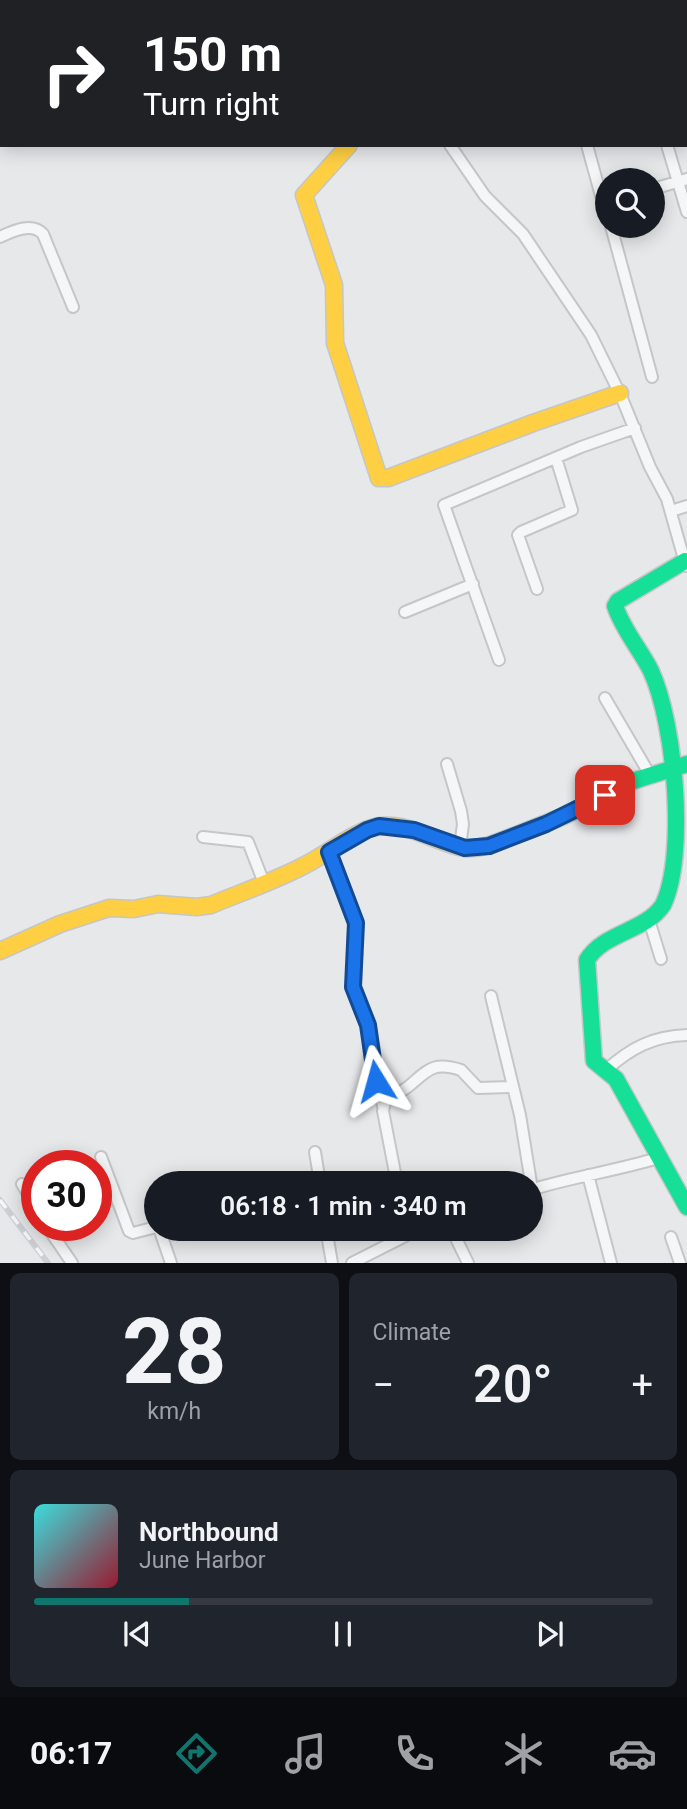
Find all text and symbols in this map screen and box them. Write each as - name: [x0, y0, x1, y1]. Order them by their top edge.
- text: 150 m: [143, 26, 282, 83]
- icon: right: [28, 28, 119, 119]
- text: Turn right: [143, 85, 279, 123]
- map controls: [595, 168, 665, 238]
- button: search: [595, 168, 665, 238]
- pin: [575, 765, 635, 825]
- icon: arrive: [586, 776, 624, 814]
- position arrow: [339, 1044, 413, 1118]
- speed limit sign: 30: [21, 1150, 112, 1241]
- text: 06:18 · 1 min · 340 m: [220, 1191, 467, 1221]
- text: 28: [122, 1299, 226, 1405]
- text: Climate: [373, 1319, 451, 1346]
- text: 20°: [473, 1354, 553, 1415]
- text: −: [373, 1363, 394, 1407]
- text: +: [631, 1363, 653, 1407]
- text: km/h: [147, 1398, 201, 1425]
- text: Northbound: [139, 1517, 279, 1547]
- text: June Harbor: [139, 1547, 266, 1574]
- icon: previous: [118, 1615, 156, 1653]
- icon: pause: [324, 1615, 362, 1653]
- icon: next: [531, 1615, 569, 1653]
- icon: directions: [172, 1729, 221, 1778]
- icon: music: [281, 1729, 330, 1778]
- icon: phone: [390, 1729, 439, 1778]
- icon: climate: [499, 1729, 548, 1778]
- icon: car: [608, 1729, 657, 1778]
- text: 06:17: [30, 1734, 112, 1772]

